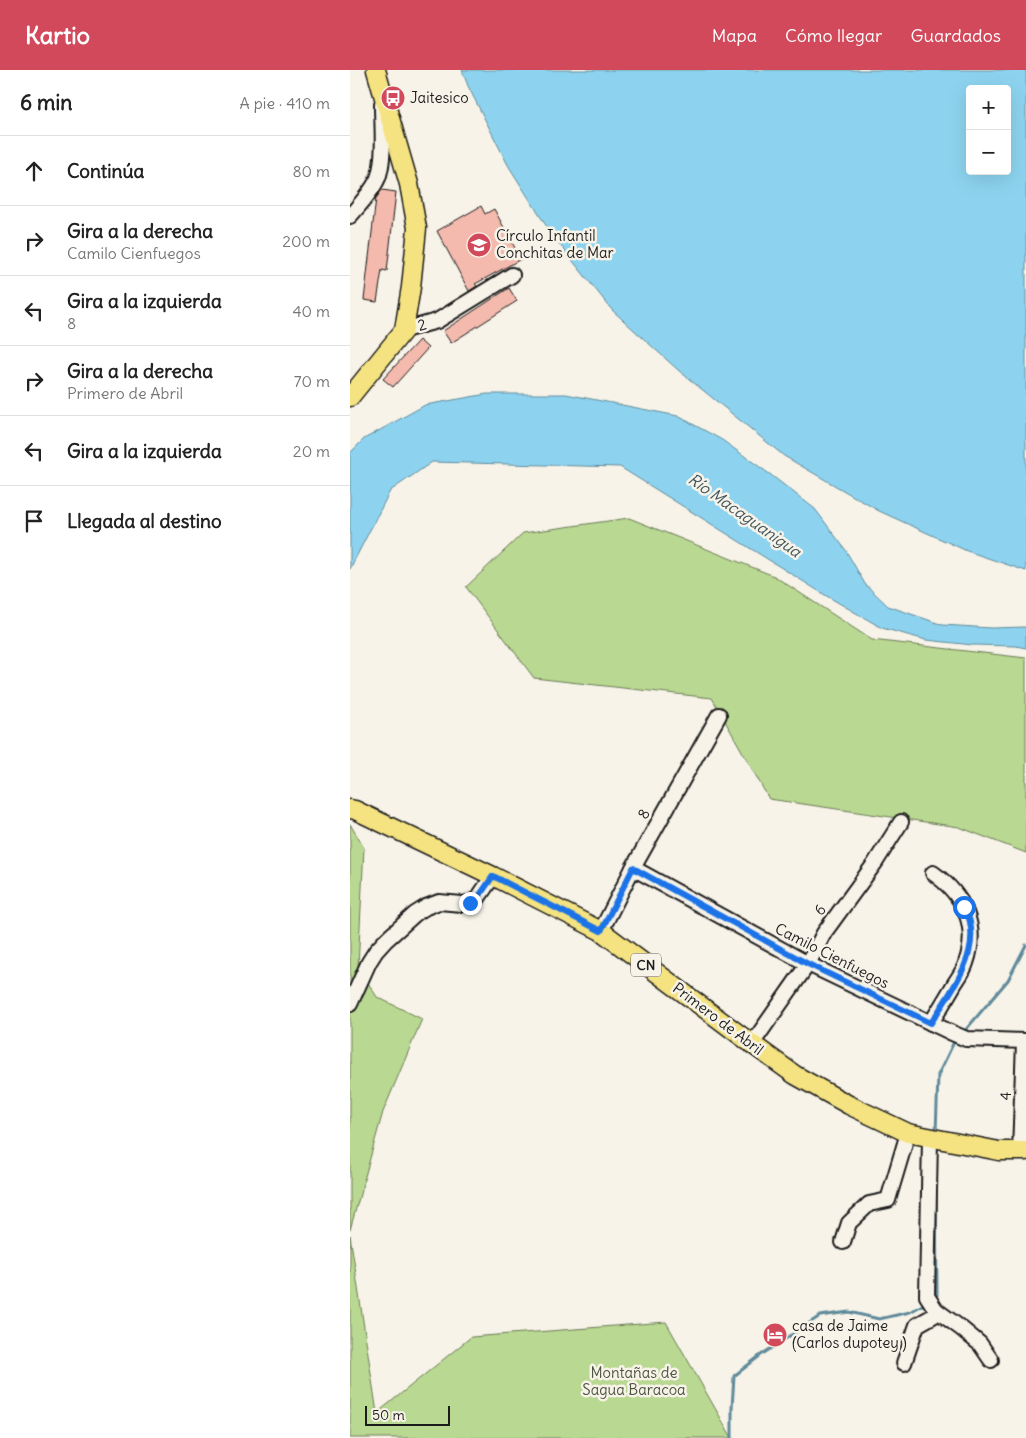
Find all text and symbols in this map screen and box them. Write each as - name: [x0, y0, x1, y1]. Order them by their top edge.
- text: Kartio: [25, 20, 90, 50]
- text: Mapa: [712, 24, 757, 47]
- text: Cómo llegar: [785, 24, 882, 47]
- text: Guardados: [910, 24, 1001, 47]
- bus stop icon: Jaitesico: [380, 85, 406, 111]
- map controls: [966, 85, 1011, 175]
- button: +: [966, 85, 1011, 130]
- place label: Jaitesico: [410, 88, 469, 107]
- text: 6 min: [20, 89, 72, 116]
- text: A pie · 410 m: [240, 93, 330, 113]
- button: −: [966, 130, 1011, 175]
- icon: ahead: [20, 157, 48, 185]
- text: Continúa: [67, 159, 144, 183]
- text: 80 m: [292, 161, 330, 181]
- text: Gira a la derecha: [67, 219, 213, 243]
- place label: Círculo Infantil Conchitas de Mar: [496, 226, 614, 262]
- icon: right: [20, 227, 48, 255]
- text: 200 m: [282, 231, 330, 251]
- school or university icon: Círculo Infantil Conchitas de Mar: [466, 232, 492, 258]
- text: Camilo Cienfuegos: [67, 243, 201, 263]
- text: Gira a la izquierda: [67, 289, 222, 313]
- icon: left: [20, 297, 48, 325]
- text: 40 m: [292, 301, 330, 321]
- text: 8: [67, 313, 76, 333]
- street label: 2: [415, 314, 428, 335]
- text: Gira a la derecha: [67, 359, 213, 383]
- icon: right: [20, 367, 48, 395]
- text: 70 m: [294, 371, 330, 391]
- text: Primero de Abril: [67, 383, 183, 403]
- icon: left: [20, 437, 48, 465]
- text: Gira a la izquierda: [67, 439, 222, 463]
- text: 20 m: [293, 441, 330, 461]
- water label: Río Macaguanigua: [685, 469, 806, 562]
- icon: arrive: [20, 507, 48, 535]
- text: Llegada al destino: [67, 509, 222, 533]
- street label: 8: [633, 805, 654, 822]
- route end: [459, 892, 482, 915]
- route start: [953, 896, 976, 919]
- street label: 6: [809, 901, 830, 919]
- street label: Camilo Cienfuegos: [772, 919, 893, 993]
- road number: CN: [631, 954, 661, 976]
- street label: Primero de Abril: [669, 978, 767, 1059]
- street label: 4: [996, 1091, 1015, 1101]
- place label: casa de Jaime (Carlos dupotey ): [792, 1316, 907, 1352]
- hotel icon: casa de Jaime (Carlos dupotey ): [762, 1322, 788, 1348]
- park label: Montañas de Sagua Baracoa: [582, 1363, 686, 1399]
- scale bar: [365, 1403, 450, 1426]
- text: 50 m: [372, 1406, 405, 1424]

